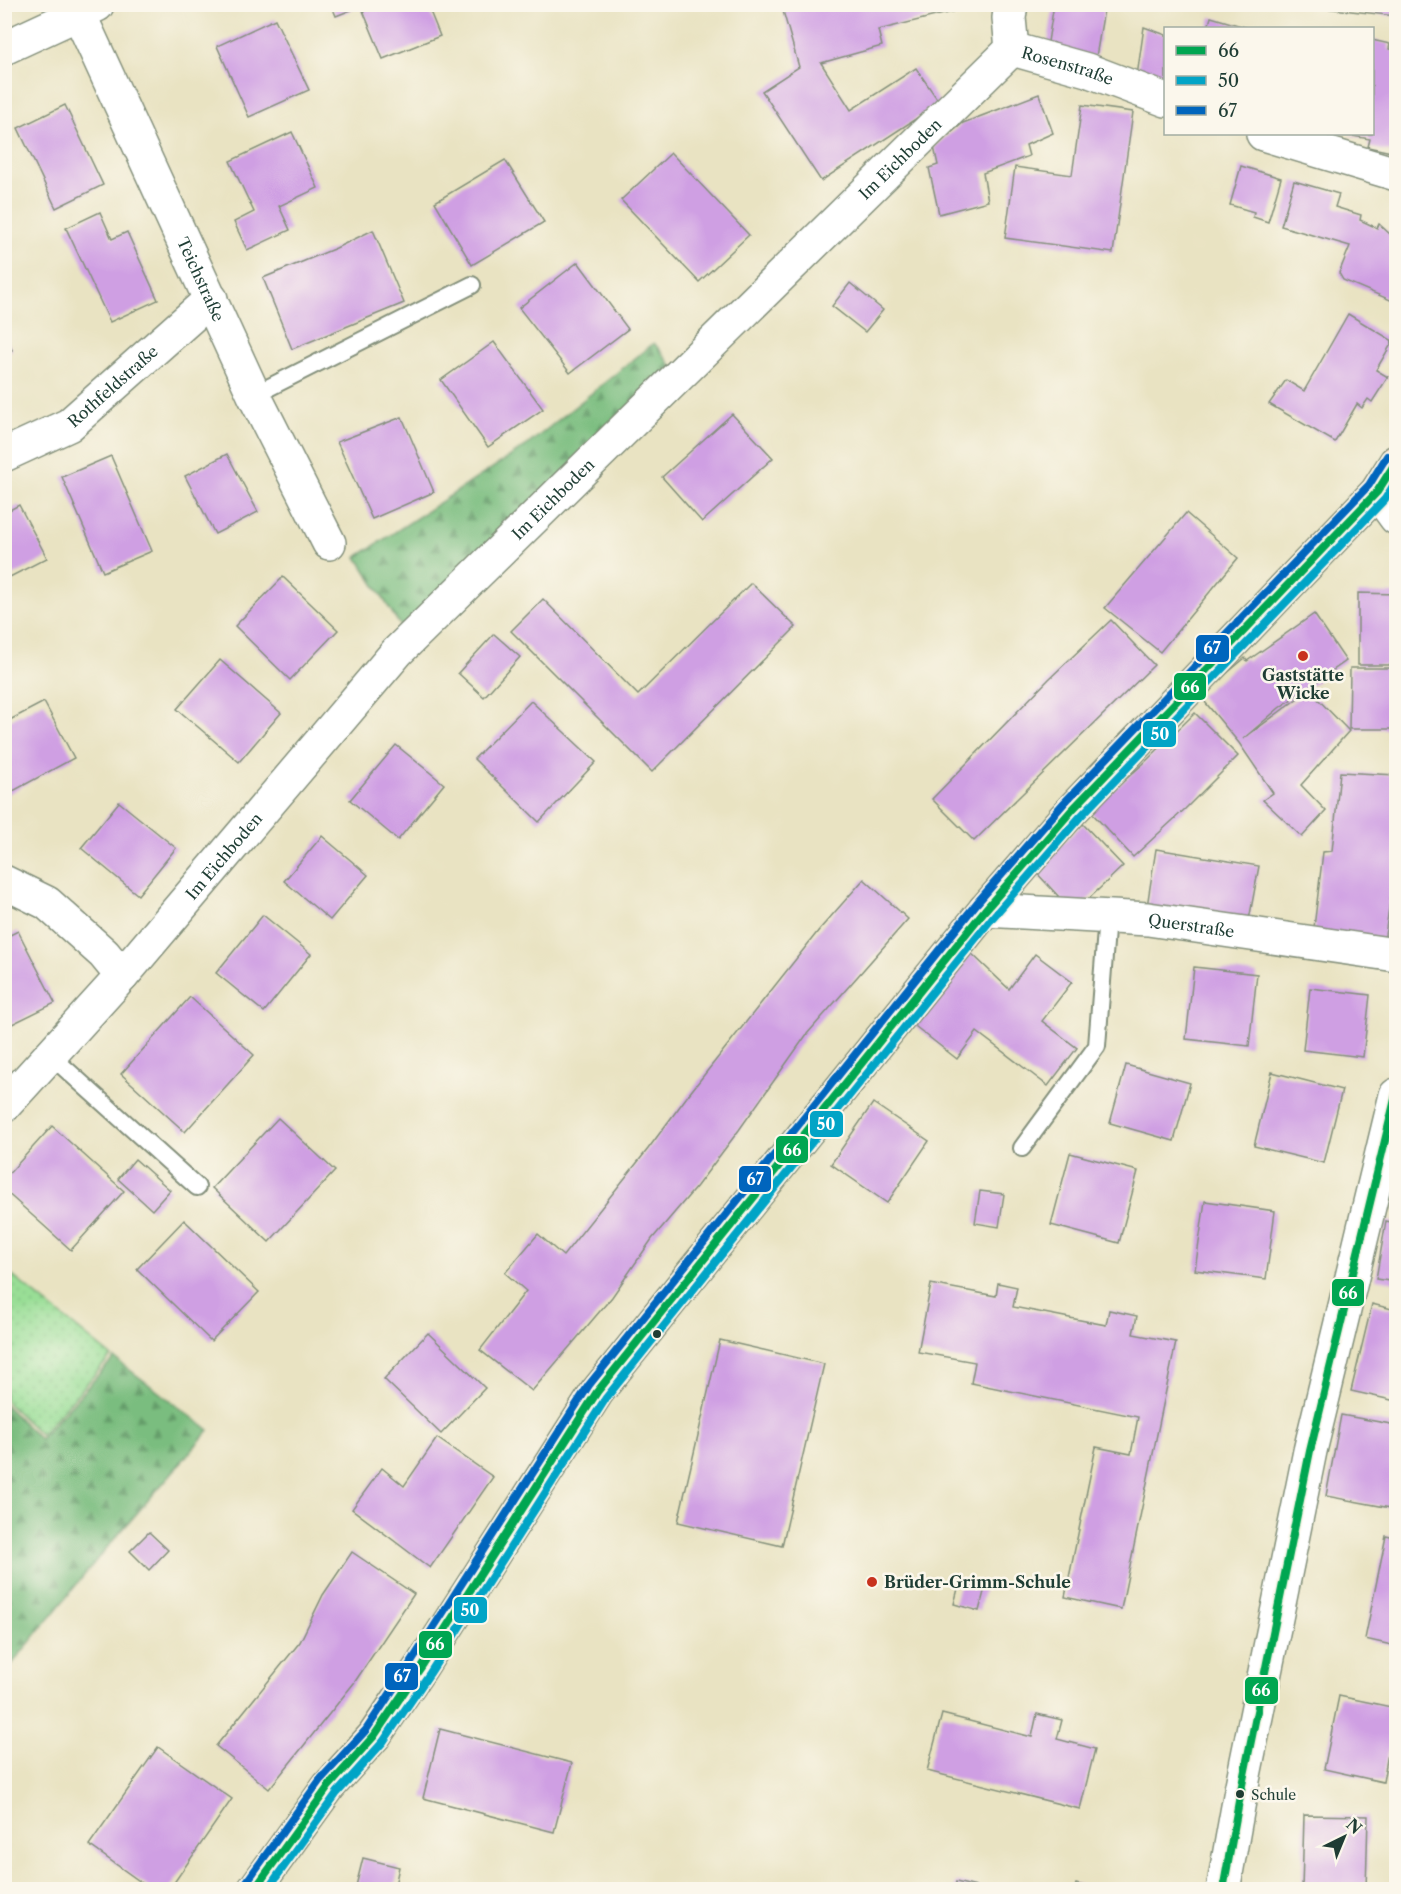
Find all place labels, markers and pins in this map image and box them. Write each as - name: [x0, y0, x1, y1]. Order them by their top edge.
- marker: Gaststätte Wicke: [1296, 649, 1310, 663]
- place label: Gaststätte Wicke: [1262, 665, 1344, 703]
- unlabelled marker: [651, 1328, 663, 1340]
- place label: Brüder-Grimm-Schule: [884, 1572, 1071, 1592]
- marker: Brüder-Grimm-Schule: [865, 1575, 879, 1589]
- place label: Schule: [1251, 1786, 1296, 1804]
- marker: Schule: [1234, 1788, 1246, 1800]

